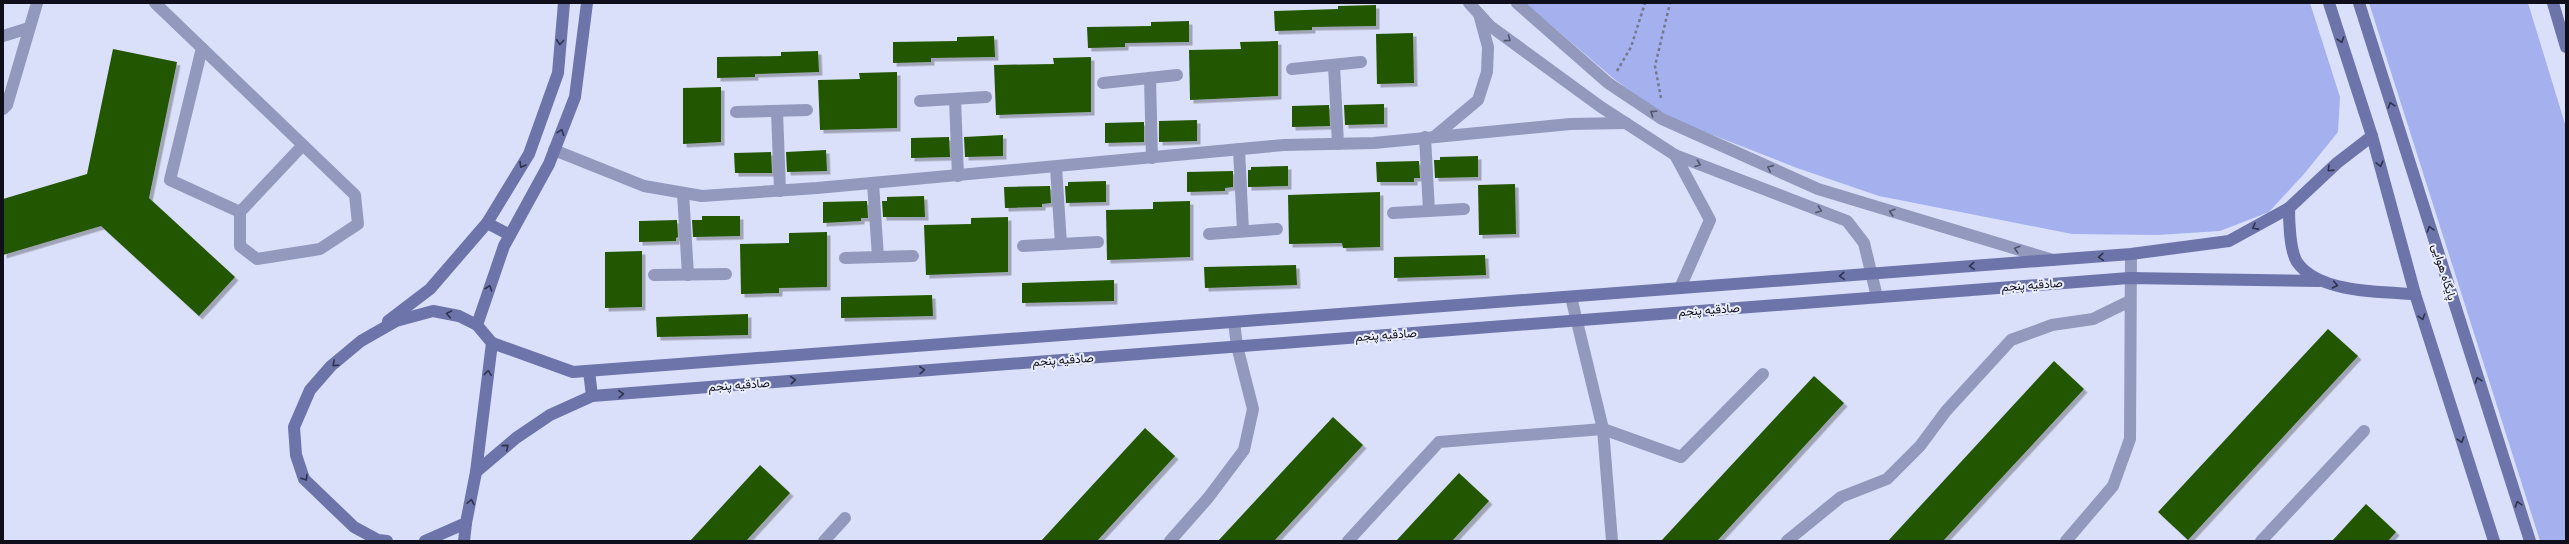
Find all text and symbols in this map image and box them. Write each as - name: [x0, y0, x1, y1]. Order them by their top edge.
- one-way arrow: [1504, 34, 1511, 42]
- one-way arrow: [2336, 36, 2345, 43]
- one-way arrow: [556, 39, 565, 45]
- one-way arrow: [2388, 102, 2396, 109]
- one-way arrow: [1650, 111, 1657, 118]
- one-way arrow: [556, 129, 564, 137]
- one-way arrow: [1694, 159, 1701, 167]
- one-way arrow: [519, 161, 526, 168]
- one-way arrow: [2375, 161, 2383, 168]
- one-way arrow: [1767, 164, 1774, 172]
- one-way arrow: [2328, 164, 2335, 171]
- one-way arrow: [1816, 206, 1823, 214]
- one-way arrow: [1889, 208, 1896, 217]
- one-way arrow: [2252, 222, 2259, 229]
- one-way arrow: [2426, 226, 2435, 233]
- street label: پایگاه هوایی: [2428, 242, 2460, 302]
- one-way arrow: [2014, 245, 2021, 254]
- one-way arrow: [2098, 252, 2105, 261]
- one-way arrow: [1969, 262, 1975, 271]
- one-way arrow: [1839, 272, 1845, 281]
- street label: صادقیه پنجم: [2001, 275, 2063, 295]
- one-way arrow: [2332, 280, 2338, 288]
- one-way arrow: [485, 285, 493, 292]
- street label: صادقیه پنجم: [1678, 300, 1740, 320]
- one-way arrow: [446, 310, 453, 319]
- one-way arrow: [2417, 313, 2426, 320]
- street label: صادقیه پنجم: [1355, 325, 1417, 345]
- street label: صادقیه پنجم: [1032, 350, 1094, 370]
- one-way arrow: [332, 359, 340, 366]
- one-way arrow: [919, 366, 925, 375]
- one-way arrow: [483, 370, 492, 376]
- street label: صادقیه پنجم: [708, 375, 770, 395]
- one-way arrow: [790, 376, 796, 385]
- one-way arrow: [2474, 377, 2483, 384]
- one-way arrow: [618, 389, 624, 398]
- one-way arrow: [2456, 437, 2465, 444]
- one-way arrow: [501, 444, 509, 451]
- one-way arrow: [301, 474, 308, 481]
- one-way arrow: [467, 499, 475, 505]
- one-way arrow: [2514, 501, 2523, 508]

